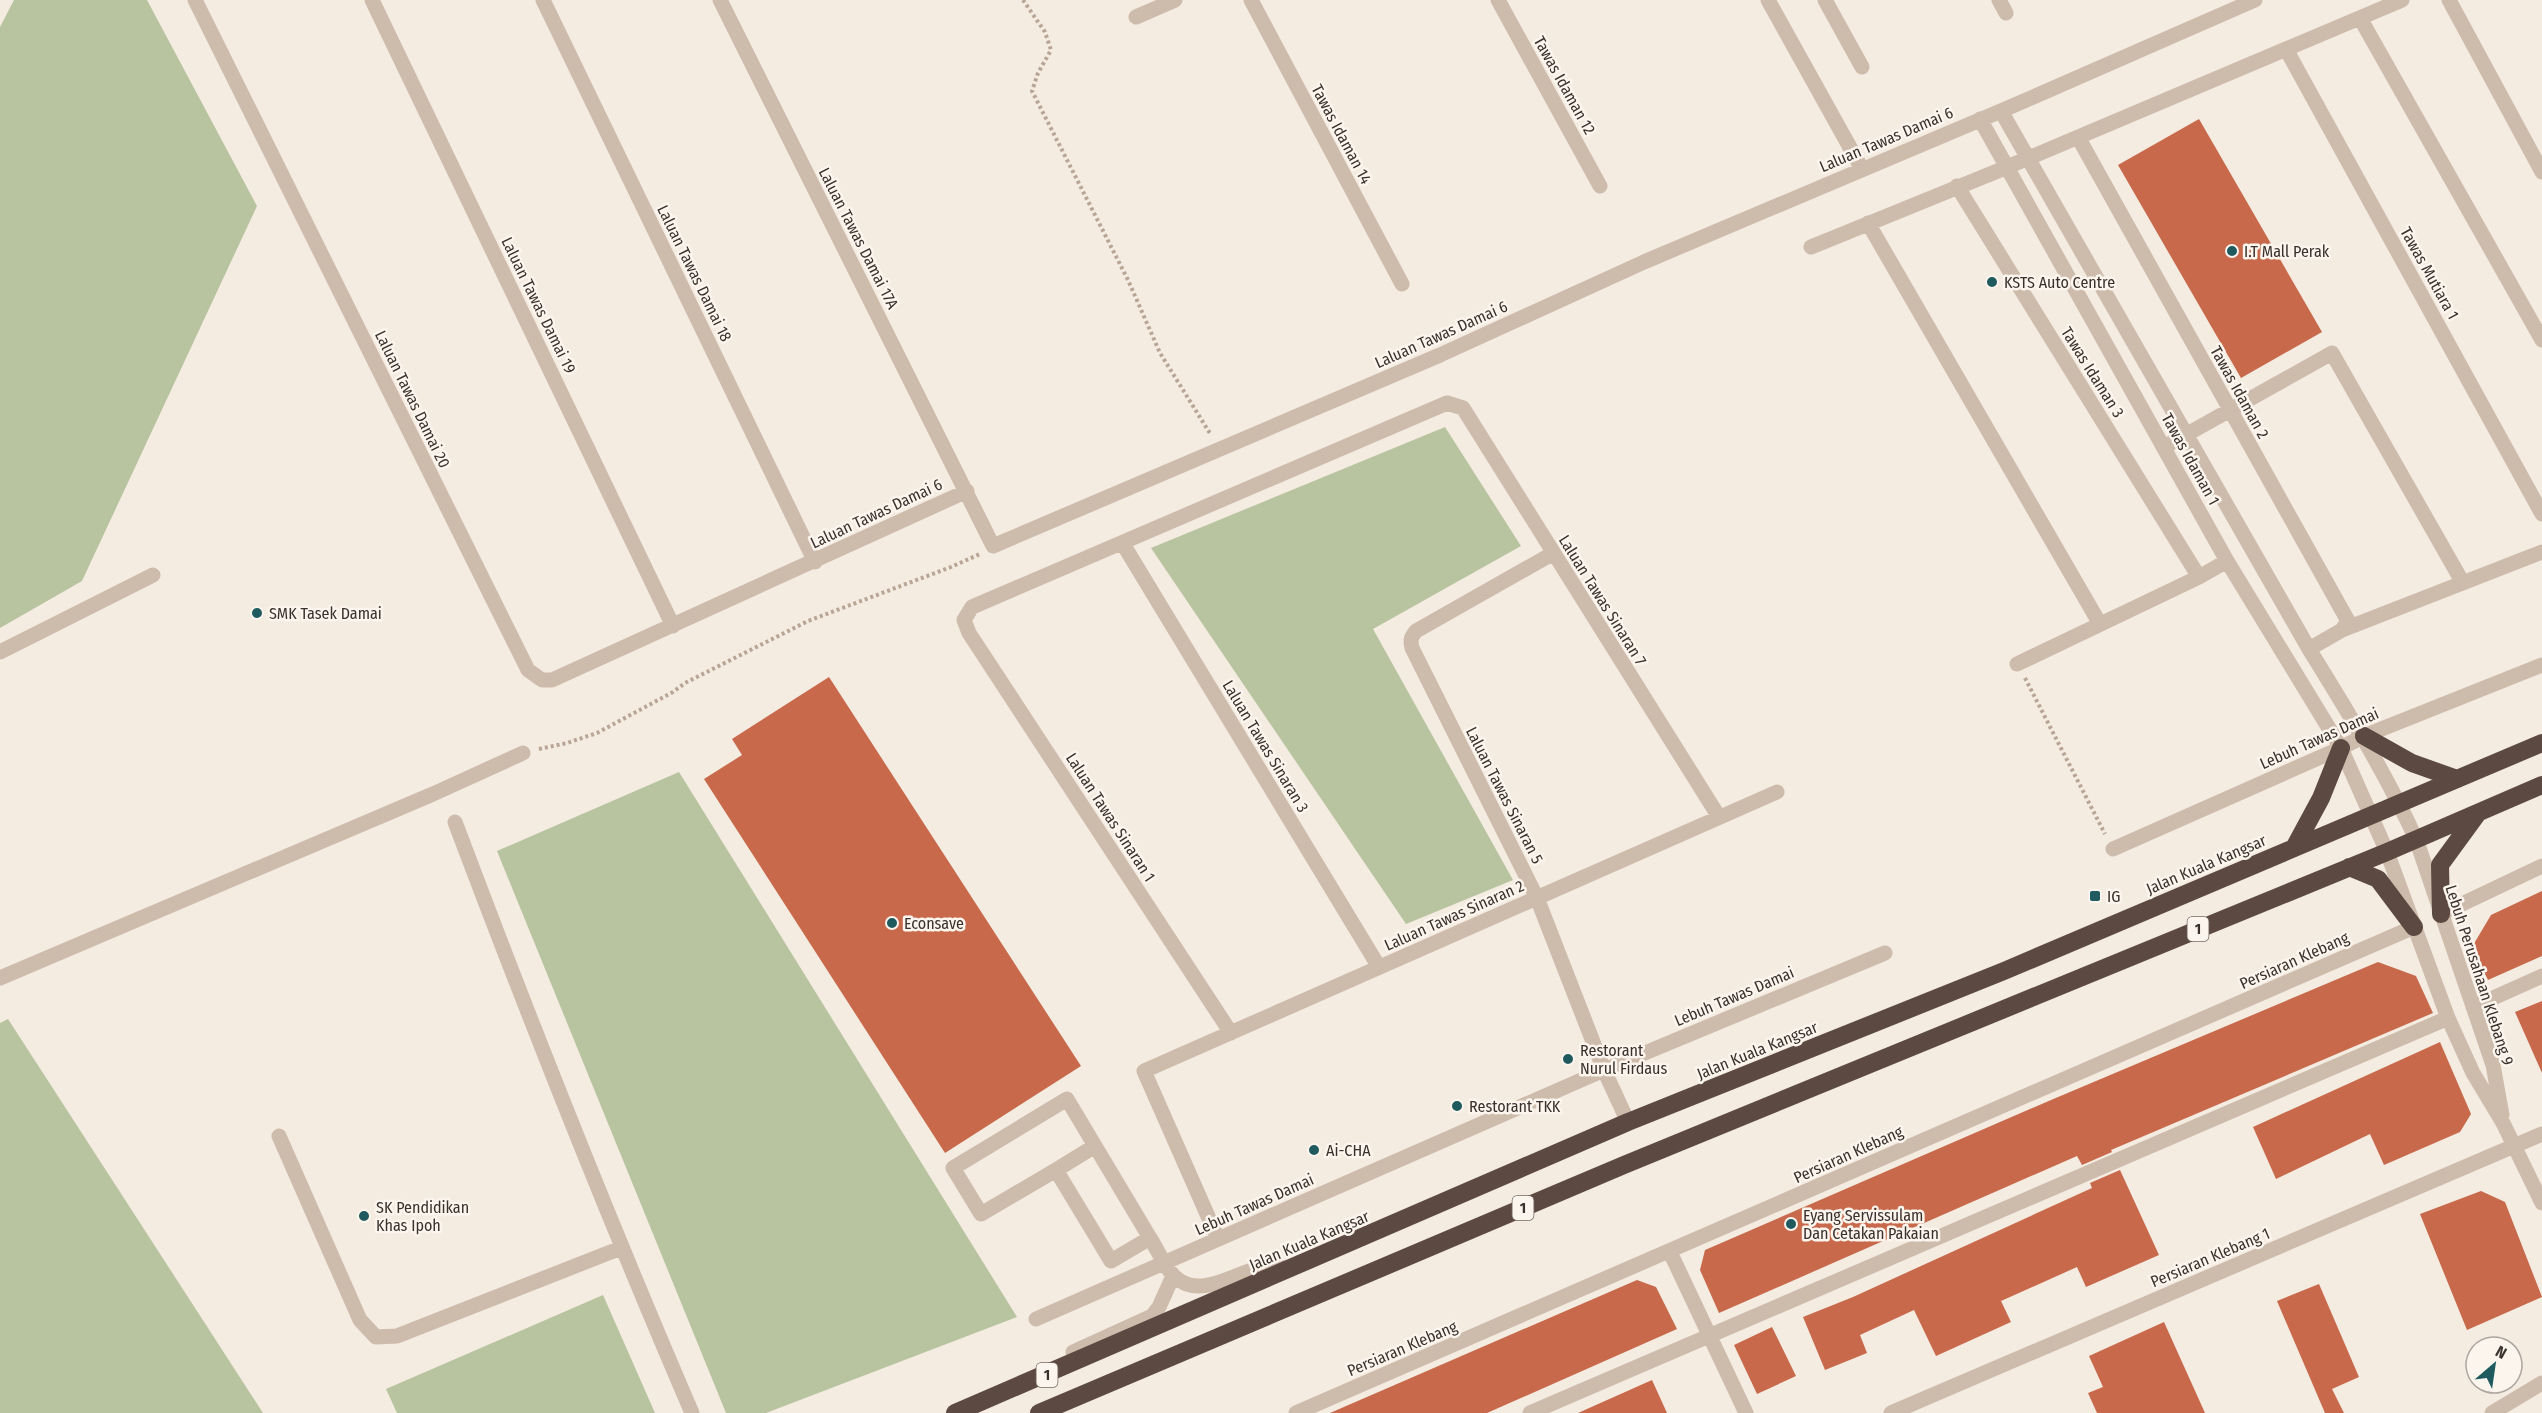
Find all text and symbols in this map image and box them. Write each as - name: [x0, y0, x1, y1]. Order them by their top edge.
- street label: Tawas Idaman 12: [1530, 33, 1599, 138]
- street label: Tawas Idaman 14: [1307, 81, 1376, 187]
- street label: Laluan Tawas Damai 6: [1817, 103, 1956, 176]
- street label: Laluan Tawas Damai 17A: [815, 164, 903, 312]
- street label: Laluan Tawas Damai 18: [653, 202, 736, 345]
- street label: Tawas Mutiara 1: [2396, 224, 2463, 323]
- street label: Laluan Tawas Damai 19: [497, 234, 580, 377]
- place label: I.T Mall Perak: [2244, 242, 2330, 261]
- marker: I.T Mall Perak: [2225, 244, 2239, 258]
- place label: KSTS Auto Centre: [2004, 273, 2115, 292]
- marker: KSTS Auto Centre: [1985, 275, 1999, 289]
- street label: Laluan Tawas Damai 6: [1372, 297, 1510, 372]
- street label: Tawas Idaman 3: [2057, 324, 2128, 421]
- street label: Laluan Tawas Damai 20: [371, 327, 454, 471]
- street label: Tawas Idaman 2: [2206, 343, 2273, 442]
- street label: Tawas Idaman 1: [2157, 410, 2224, 509]
- street label: Laluan Tawas Damai 6: [807, 475, 945, 552]
- street label: Laluan Tawas Sinaran 7: [1555, 532, 1651, 669]
- place label: SMK Tasek Damai: [269, 604, 382, 623]
- marker: SMK Tasek Damai: [250, 606, 264, 620]
- street label: Laluan Tawas Sinaran 3: [1219, 677, 1313, 816]
- street label: Lebuh Tawas Damai: [2257, 704, 2381, 773]
- street label: Laluan Tawas Sinaran 5: [1462, 724, 1547, 867]
- street label: Laluan Tawas Sinaran 1: [1062, 749, 1159, 885]
- street label: Jalan Kuala Kangsar: [2143, 830, 2269, 898]
- street label: Laluan Tawas Sinaran 2: [1382, 876, 1527, 955]
- street label: Lebuh Perusahaan Klebang 9: [2441, 883, 2518, 1068]
- place label: IG: [2107, 887, 2120, 906]
- marker: IG: [2088, 889, 2102, 903]
- place label: Econsave: [904, 914, 964, 933]
- marker: Econsave: [885, 916, 899, 930]
- road number: 1: [2188, 917, 2208, 941]
- street label: Persiaran Klebang: [2237, 928, 2352, 993]
- street label: Lebuh Tawas Damai: [1672, 963, 1797, 1030]
- street label: Jalan Kuala Kangsar: [1694, 1017, 1821, 1083]
- place label: Restorant Nurul Firdaus: [1580, 1041, 1667, 1078]
- marker: Restorant Nurul Firdaus: [1561, 1052, 1575, 1066]
- place label: Restorant TKK: [1469, 1097, 1561, 1116]
- marker: Restorant TKK: [1450, 1099, 1464, 1113]
- street label: Persiaran Klebang: [1791, 1122, 1906, 1187]
- place label: Ai-CHA: [1326, 1141, 1371, 1160]
- marker: Ai-CHA: [1307, 1143, 1321, 1157]
- street label: Lebuh Tawas Damai: [1192, 1170, 1316, 1239]
- road number: 1: [1512, 1196, 1534, 1220]
- place label: SK Pendidikan Khas Ipoh: [376, 1198, 469, 1235]
- street label: Jalan Kuala Kangsar: [1246, 1206, 1372, 1274]
- place label: Eyang Servissulam Dan Cetakan Pakaian: [1803, 1206, 1939, 1243]
- marker: SK Pendidikan Khas Ipoh: [357, 1209, 371, 1223]
- marker: Eyang Servissulam Dan Cetakan Pakaian: [1784, 1217, 1798, 1231]
- street label: Persiaran Klebang 1: [2148, 1224, 2273, 1291]
- street label: Persiaran Klebang: [1344, 1317, 1460, 1380]
- north arrow: [2464, 1335, 2524, 1395]
- text: N: [2492, 1342, 2510, 1363]
- road number: 1: [1036, 1363, 1058, 1387]

